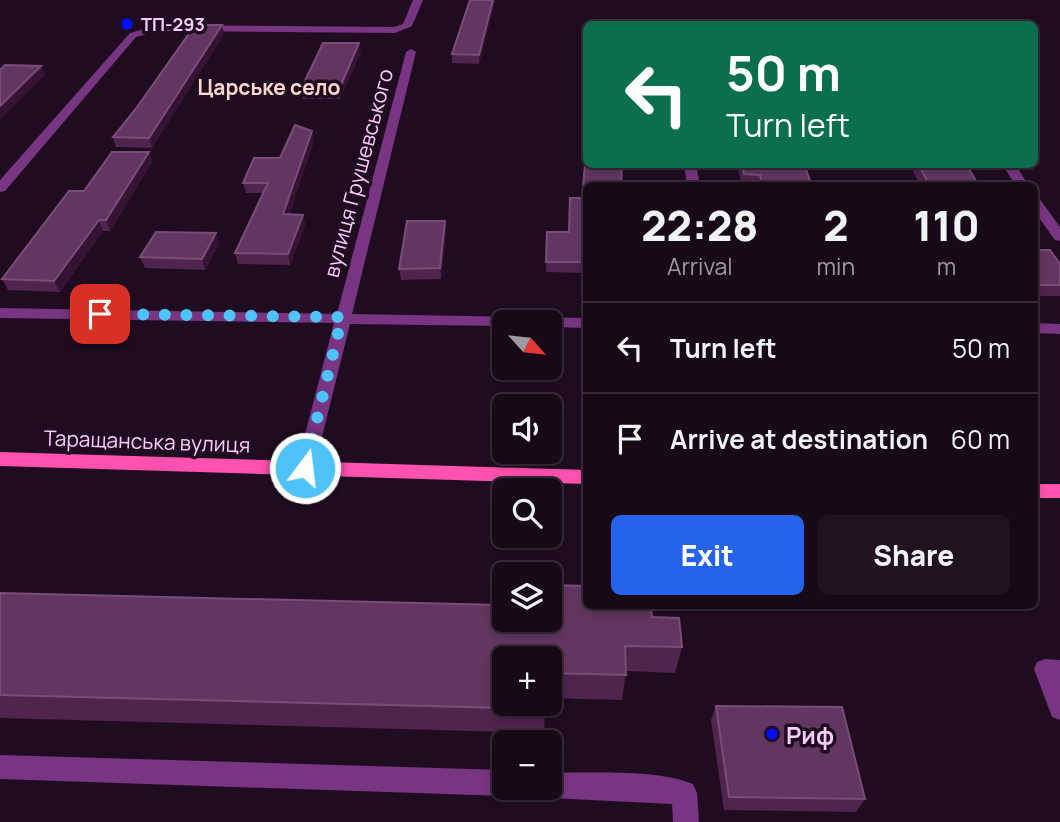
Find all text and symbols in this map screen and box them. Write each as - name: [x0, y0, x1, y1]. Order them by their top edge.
- place label: ТП-293: [141, 12, 205, 36]
- marker: ТП-293: [119, 16, 135, 32]
- text: 50 m: [726, 39, 841, 106]
- icon: left: [611, 49, 702, 140]
- street label: вулиця Грушевського: [317, 66, 399, 280]
- district label: Царське село: [198, 73, 340, 101]
- text: Turn left: [726, 103, 850, 147]
- text: 22:28: [641, 196, 758, 254]
- text: 2: [823, 196, 849, 254]
- text: 110: [913, 196, 980, 254]
- text: Arrival: [667, 250, 733, 282]
- text: min: [817, 250, 855, 282]
- text: m: [937, 250, 956, 282]
- pin: [70, 284, 130, 344]
- icon: arrive: [81, 295, 119, 333]
- north arrow: [492, 310, 562, 380]
- map controls: [492, 310, 562, 800]
- icon: left: [611, 329, 649, 367]
- text: Turn left: [670, 330, 777, 366]
- text: 50 m: [952, 330, 1010, 366]
- button: sound: [492, 394, 562, 464]
- icon: arrive: [611, 420, 649, 458]
- text: Arrive at destination: [670, 421, 928, 457]
- text: 60 m: [951, 421, 1010, 457]
- street label: Таращанська вулиця: [43, 423, 251, 459]
- position arrow: [268, 431, 342, 505]
- button: search: [492, 478, 562, 548]
- button: Exit: [611, 515, 804, 595]
- button: Share: [818, 515, 1010, 595]
- button: layers: [492, 562, 562, 632]
- button: +: [492, 646, 562, 716]
- place label: Риф: [786, 718, 834, 751]
- marker: Риф: [764, 726, 780, 742]
- button: −: [492, 730, 562, 800]

